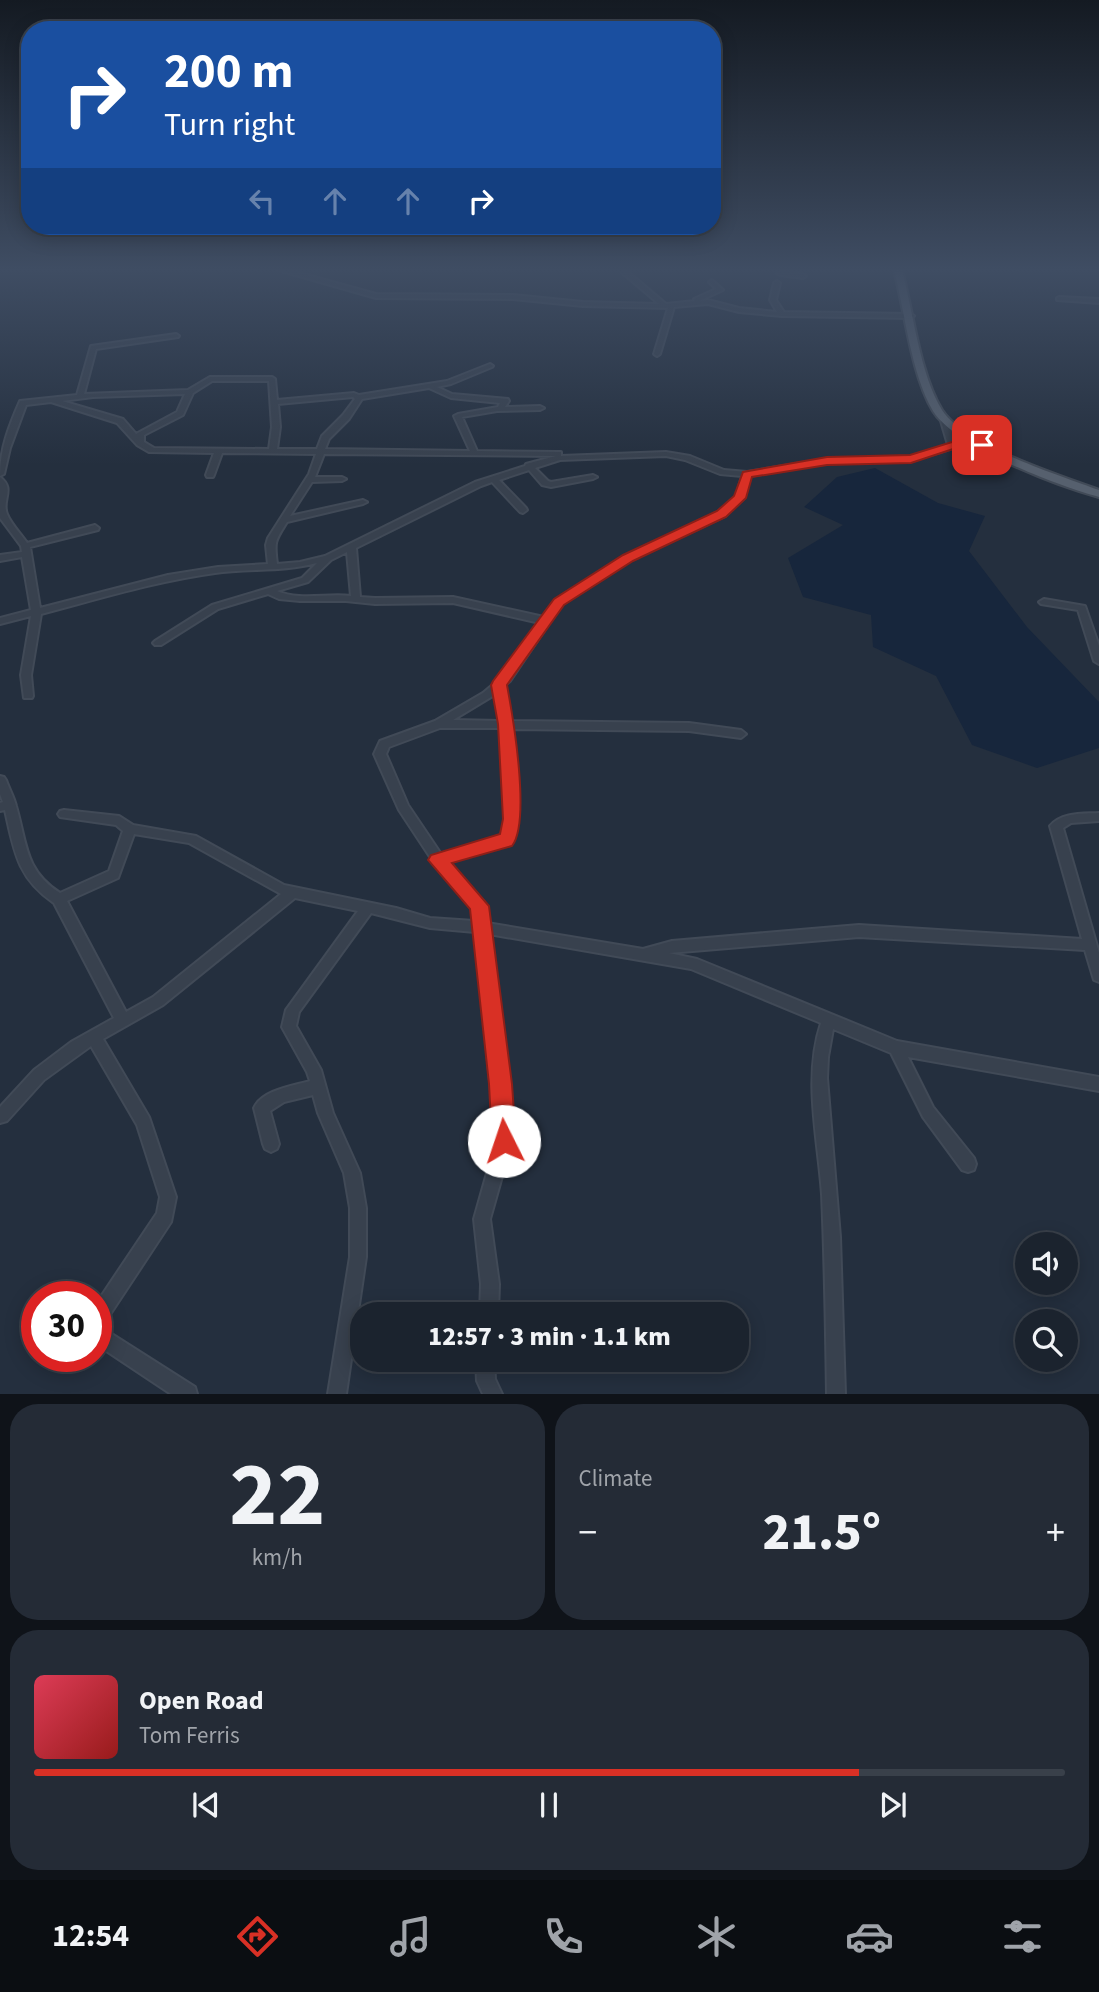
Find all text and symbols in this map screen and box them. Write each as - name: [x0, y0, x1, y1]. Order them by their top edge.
- text: 200 m: [164, 37, 293, 107]
- icon: right: [49, 49, 140, 140]
- text: Turn right: [164, 102, 295, 148]
- icon: left: [243, 182, 281, 220]
- icon: ahead: [316, 182, 354, 220]
- icon: ahead: [389, 182, 427, 220]
- icon: right: [462, 182, 500, 220]
- pin: [952, 415, 1012, 475]
- icon: arrive: [963, 426, 1001, 464]
- position arrow: [467, 1104, 541, 1178]
- map controls: [1015, 1232, 1078, 1372]
- button: sound: [1015, 1232, 1078, 1295]
- speed limit sign: 30: [21, 1281, 112, 1372]
- button: search: [1015, 1309, 1078, 1372]
- text: 12:57 · 3 min · 1.1 km: [428, 1318, 671, 1355]
- text: 22: [229, 1431, 325, 1560]
- text: Climate: [579, 1462, 652, 1495]
- text: 21.5°: [762, 1496, 881, 1570]
- text: −: [579, 1506, 597, 1560]
- text: +: [1046, 1506, 1065, 1560]
- text: km/h: [252, 1541, 303, 1574]
- text: Open Road: [139, 1682, 264, 1719]
- text: Tom Ferris: [139, 1719, 240, 1752]
- icon: previous: [187, 1786, 225, 1824]
- icon: pause: [530, 1786, 568, 1824]
- icon: next: [874, 1786, 912, 1824]
- icon: directions: [233, 1912, 282, 1961]
- icon: music: [386, 1912, 435, 1961]
- icon: phone: [539, 1912, 588, 1961]
- icon: climate: [692, 1912, 741, 1961]
- icon: car: [845, 1912, 894, 1961]
- icon: filters: [998, 1912, 1047, 1961]
- text: 12:54: [52, 1913, 129, 1959]

